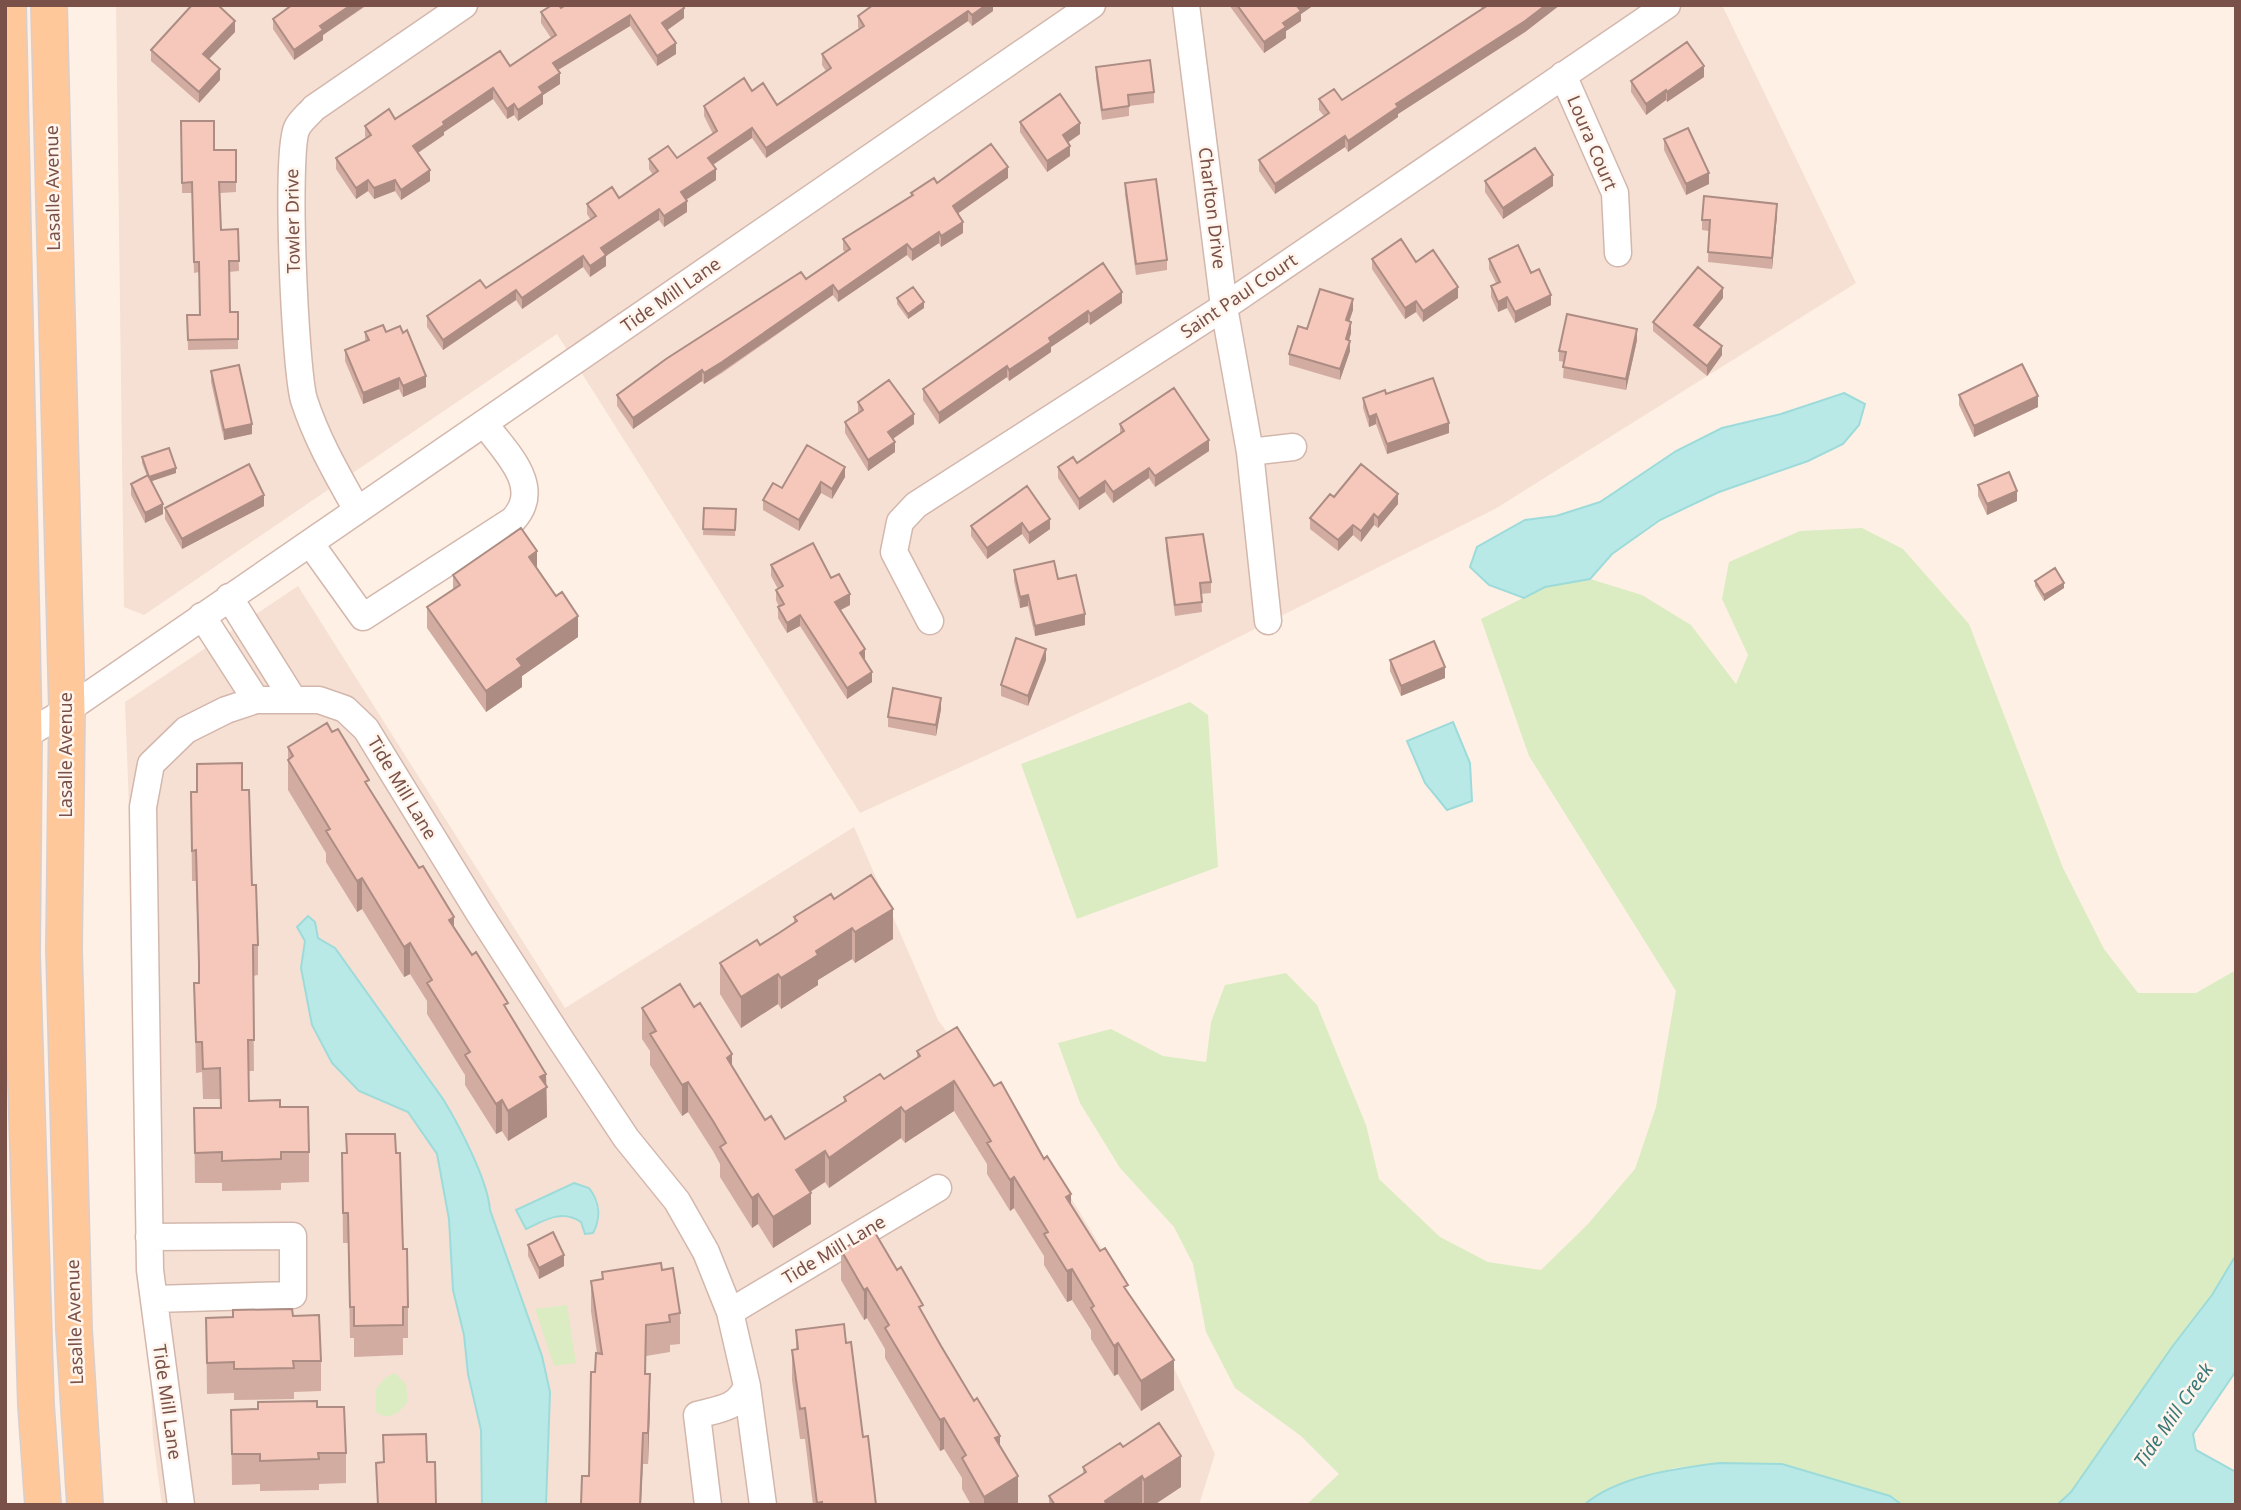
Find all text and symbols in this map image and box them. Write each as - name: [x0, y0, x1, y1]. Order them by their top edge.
- street label: Loura Court: [1562, 92, 1624, 194]
- street label: Lasalle Avenue: [39, 125, 65, 251]
- street label: Charlton Drive: [1194, 146, 1232, 270]
- street label: Towler Drive: [279, 168, 305, 274]
- street label: Saint Paul Court: [1175, 247, 1302, 343]
- street label: Tide Mill Lane: [616, 251, 725, 337]
- street label: Lasalle Avenue: [53, 692, 77, 818]
- street label: Tide Mill Lane: [363, 731, 443, 844]
- street label: Tide Mill Lane: [777, 1209, 890, 1289]
- street label: Lasalle Avenue: [60, 1259, 88, 1385]
- street label: Tide Mill Lane: [148, 1343, 188, 1461]
- water label: Tide Mill Creek: [2127, 1357, 2219, 1472]

